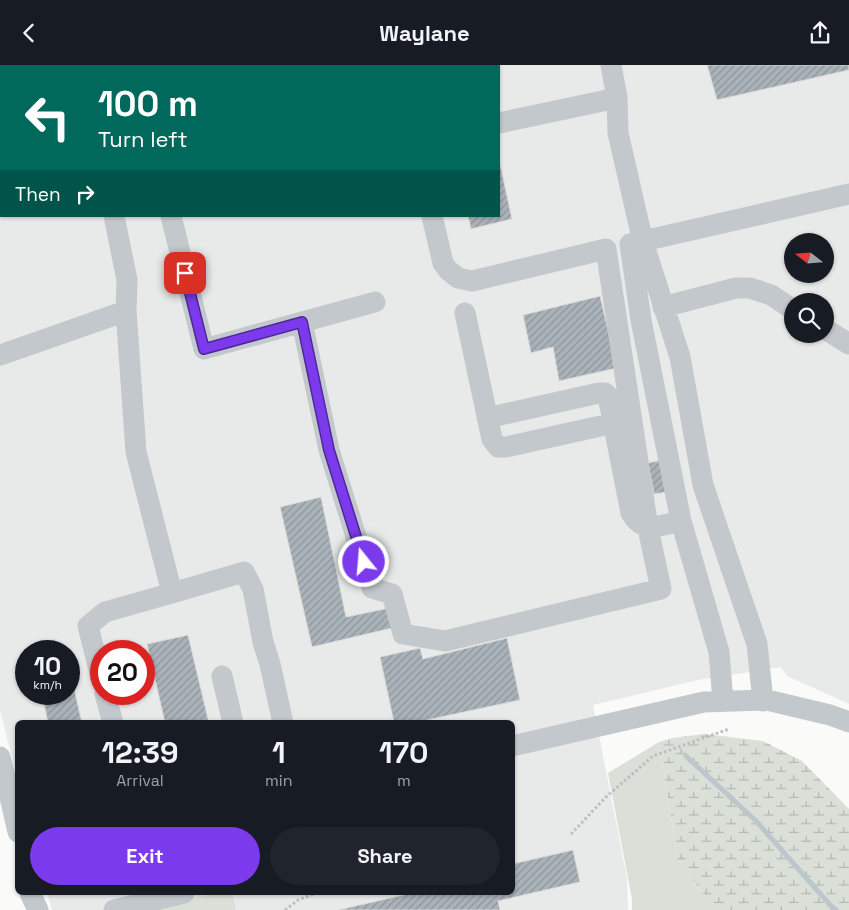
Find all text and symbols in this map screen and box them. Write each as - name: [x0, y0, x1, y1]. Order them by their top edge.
- icon: back: [15, 19, 43, 47]
- text: Waylane: [379, 19, 470, 47]
- icon: share: [806, 19, 834, 47]
- text: 100 m: [98, 82, 198, 126]
- icon: left: [15, 85, 80, 150]
- text: Turn left: [98, 125, 188, 153]
- icon: right: [71, 180, 99, 208]
- text: Then: [15, 182, 61, 207]
- north arrow: [784, 233, 834, 283]
- map controls: [784, 233, 834, 343]
- pin: [164, 252, 206, 294]
- icon: arrive: [171, 259, 199, 287]
- button: search: [784, 293, 834, 343]
- position arrow: [337, 535, 389, 587]
- speed limit sign: 20: [90, 640, 155, 705]
- text: 10: [34, 650, 61, 682]
- text: km/h: [33, 677, 62, 693]
- text: 12:39: [101, 733, 179, 772]
- text: 1: [272, 733, 286, 772]
- text: 170: [379, 733, 429, 772]
- text: Arrival: [116, 770, 164, 791]
- text: min: [265, 770, 293, 791]
- text: m: [397, 770, 411, 791]
- button: Exit: [30, 827, 260, 885]
- button: Share: [270, 827, 500, 885]

